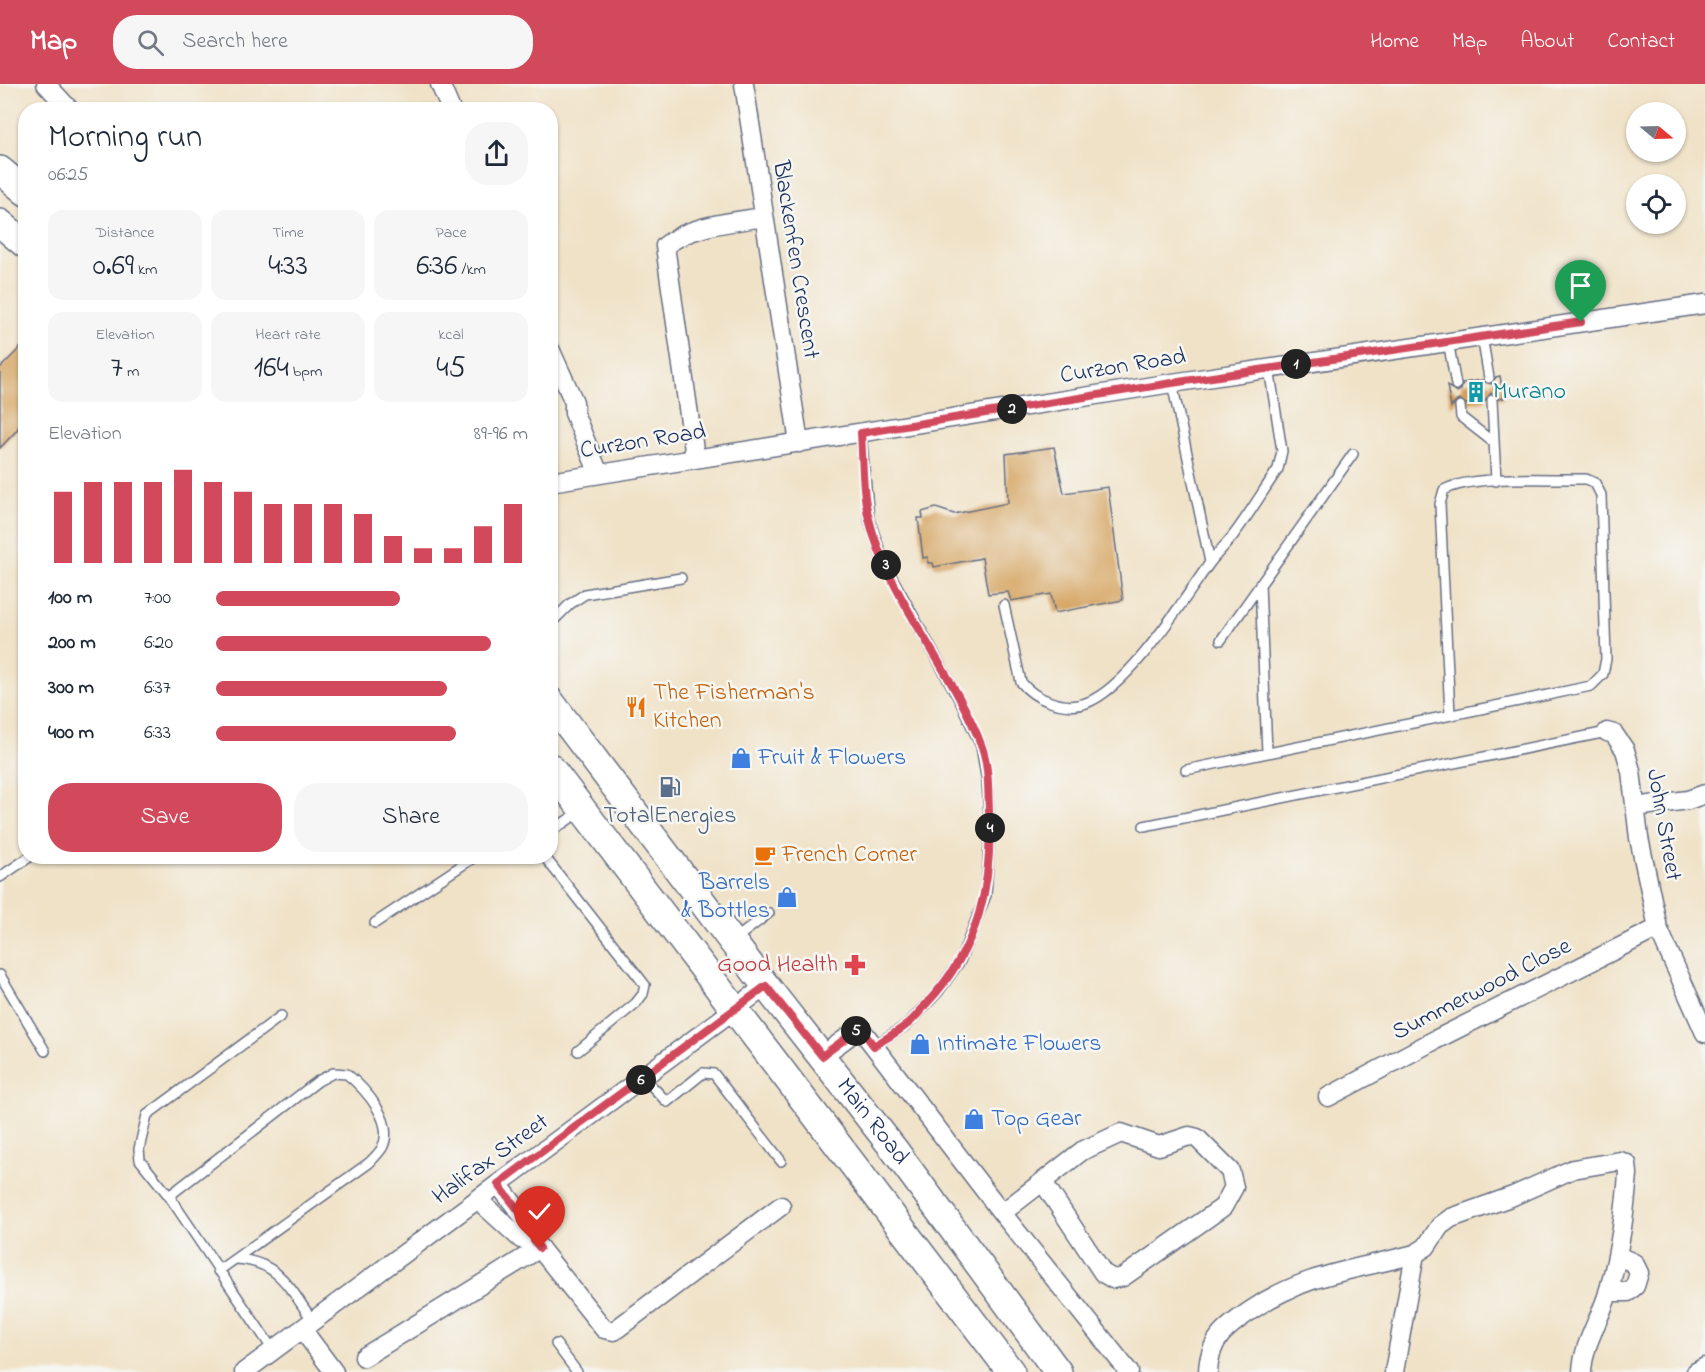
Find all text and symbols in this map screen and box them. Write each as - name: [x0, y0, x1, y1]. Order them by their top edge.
- search box: [113, 15, 533, 69]
- text: Map: [30, 22, 77, 63]
- icon: search: [134, 26, 167, 59]
- text: Search here: [182, 26, 288, 58]
- text: Home: [1370, 27, 1419, 57]
- text: Map: [1452, 27, 1487, 57]
- text: About: [1520, 27, 1574, 57]
- text: Contact: [1607, 27, 1675, 57]
- north arrow: [1626, 102, 1686, 162]
- map controls: [1626, 102, 1686, 234]
- text: Morning run: [48, 114, 202, 162]
- button: share: [465, 122, 528, 185]
- street label: Blackenfen Crescent: [762, 157, 828, 362]
- text: 06:25: [48, 161, 89, 190]
- button: locate: [1626, 174, 1686, 234]
- text: Distance: [96, 221, 154, 245]
- text: Time: [272, 221, 304, 245]
- text: Pace: [435, 221, 467, 245]
- text: 0.69: [93, 245, 134, 289]
- text: 4:33: [268, 245, 308, 289]
- text: 6:36: [416, 245, 457, 289]
- text: km: [134, 258, 157, 282]
- text: /km: [457, 258, 486, 282]
- pin: [1555, 260, 1606, 322]
- icon: arrive: [1564, 269, 1597, 302]
- text: Elevation: [96, 323, 154, 347]
- text: Heart rate: [255, 323, 321, 347]
- text: kcal: [438, 323, 464, 347]
- street label: Curzon Road: [1058, 340, 1189, 394]
- text: 7: [111, 347, 123, 391]
- text: 164: [254, 347, 289, 391]
- text: 45: [436, 347, 466, 391]
- pin: 1: [1281, 349, 1311, 379]
- text: 1: [1293, 352, 1299, 376]
- text: m: [123, 360, 139, 384]
- text: bpm: [289, 360, 322, 384]
- place label: Murano: [1493, 375, 1566, 410]
- building icon: Murano: [1464, 380, 1488, 404]
- pin: 2: [997, 394, 1027, 424]
- text: 2: [1008, 397, 1016, 421]
- street label: Curzon Road: [578, 415, 709, 469]
- text: Elevation: [48, 420, 122, 449]
- text: 89–96 m: [473, 420, 528, 449]
- pin: 3: [871, 550, 901, 580]
- text: 3: [883, 553, 889, 577]
- text: 100 m: [48, 584, 92, 613]
- text: 7:00: [144, 584, 171, 613]
- text: 200 m: [48, 629, 96, 658]
- text: 6:20: [144, 629, 173, 658]
- text: 300 m: [48, 674, 94, 703]
- text: 6:37: [144, 674, 171, 703]
- place label: The Fisherman's Kitchen: [653, 676, 815, 739]
- restaurant icon: The Fisherman's Kitchen: [624, 695, 648, 719]
- text: 400 m: [48, 719, 94, 748]
- text: 6:33: [144, 719, 171, 748]
- place label: Fruit & Flowers: [757, 741, 906, 776]
- shop icon: Fruit & Flowers: [729, 746, 753, 770]
- street label: John Street: [1636, 766, 1690, 884]
- fuel station icon: TotalEnergies: [658, 775, 682, 799]
- button: Save: [48, 783, 282, 852]
- button: Share: [294, 783, 528, 852]
- place label: TotalEnergies: [604, 799, 736, 834]
- pin: 4: [975, 813, 1005, 843]
- text: 4: [987, 816, 993, 840]
- place label: French Corner: [781, 838, 917, 873]
- cafe icon: French Corner: [753, 843, 777, 867]
- place label: Barrels & Bottles: [681, 866, 770, 929]
- shop icon: Barrels & Bottles: [775, 885, 799, 909]
- street label: Summerwood Close: [1386, 930, 1578, 1050]
- place label: Good Health: [717, 948, 838, 983]
- pharmacy icon: Good Health: [843, 953, 867, 977]
- pin: 5: [841, 1016, 871, 1046]
- text: 5: [851, 1019, 861, 1043]
- place label: Intimate Flowers: [937, 1027, 1101, 1062]
- shop icon: Intimate Flowers: [908, 1032, 932, 1056]
- pin: 6: [626, 1065, 656, 1095]
- text: 6: [637, 1068, 645, 1092]
- street label: Main Road: [827, 1071, 918, 1173]
- place label: Top Gear: [991, 1102, 1082, 1137]
- street label: Halifax Street: [425, 1106, 557, 1214]
- shop icon: Top Gear: [962, 1107, 986, 1131]
- pin: [514, 1186, 565, 1248]
- icon: check: [523, 1195, 556, 1228]

